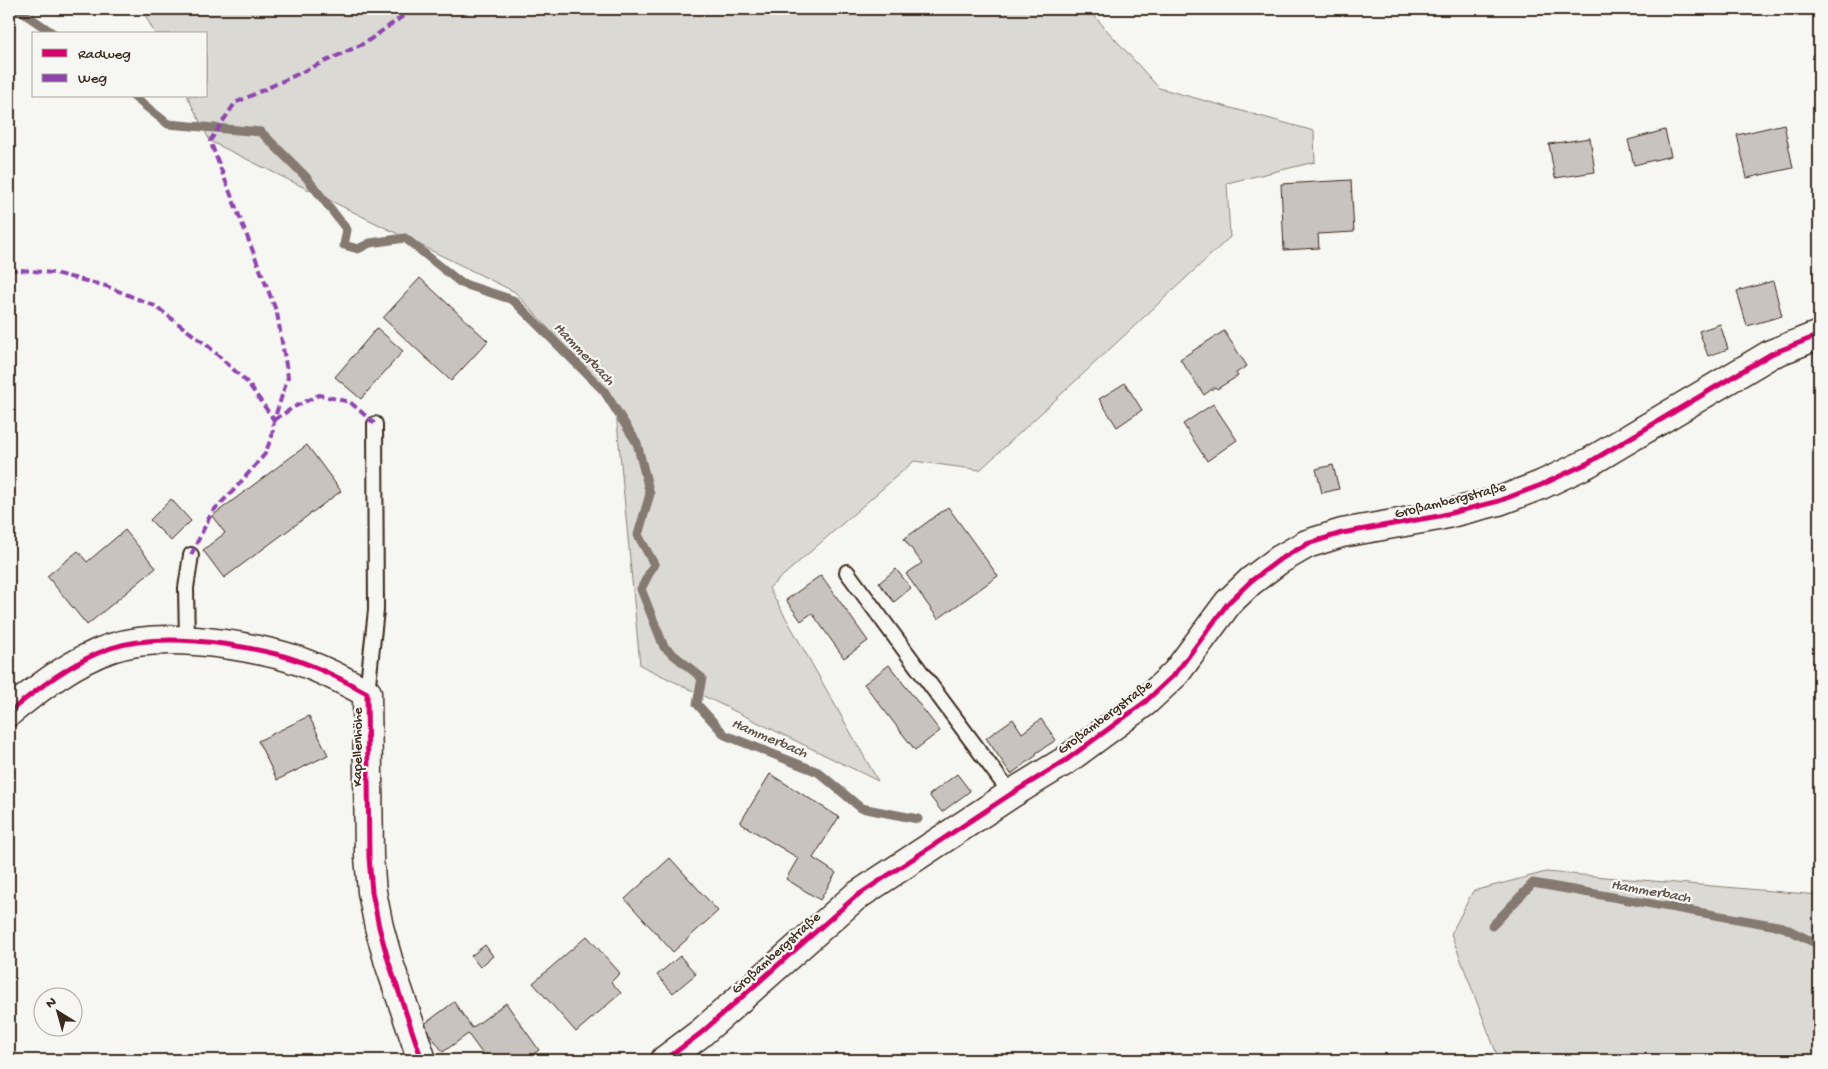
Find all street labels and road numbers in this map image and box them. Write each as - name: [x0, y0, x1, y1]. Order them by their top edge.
- street label: Großambergstraße: [1393, 479, 1509, 523]
- street label: Großambergstraße: [1055, 676, 1157, 759]
- street label: Kapellenhöhe: [350, 707, 367, 787]
- street label: Großambergstraße: [729, 909, 825, 998]

